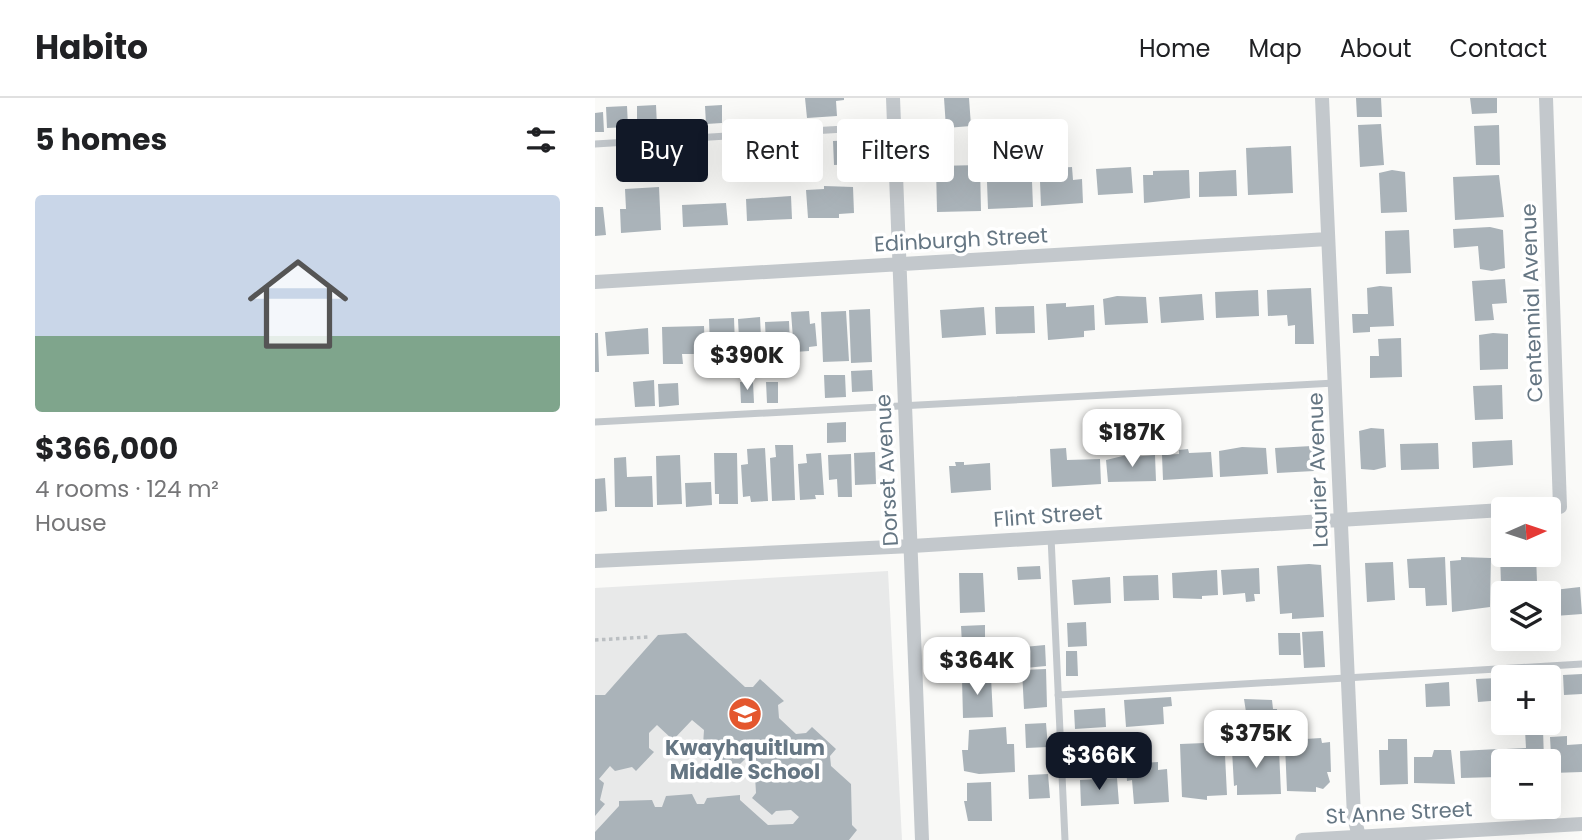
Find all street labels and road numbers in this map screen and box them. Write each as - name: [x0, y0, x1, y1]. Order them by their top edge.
- street label: Centennial Avenue: [1514, 203, 1549, 403]
- street label: Edinburgh Street: [873, 220, 1049, 259]
- street label: Laurier Avenue: [1300, 392, 1335, 548]
- street label: Dorset Avenue: [868, 393, 905, 547]
- street label: Flint Street: [993, 497, 1103, 534]
- street label: St Anne Street: [1325, 794, 1473, 831]

